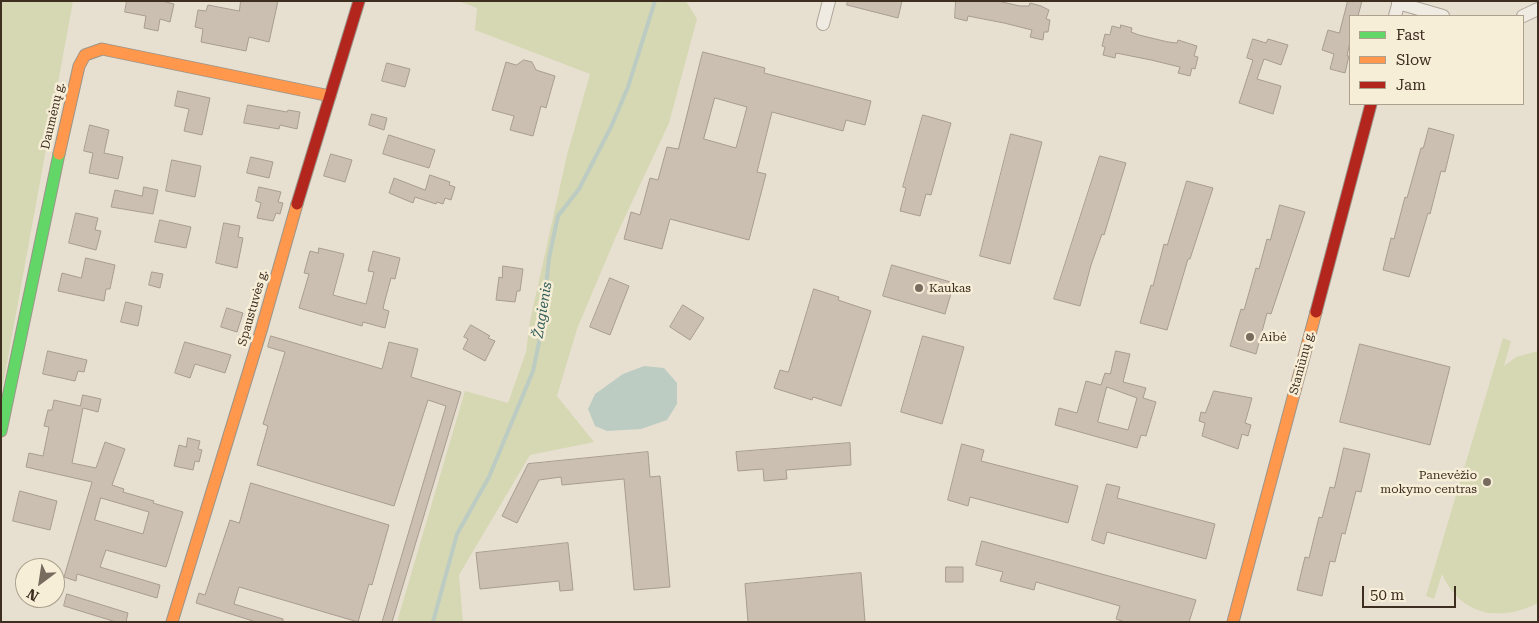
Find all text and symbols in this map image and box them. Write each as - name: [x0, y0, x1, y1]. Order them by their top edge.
- legend: [1349, 15, 1524, 105]
- text: Fast: [1396, 26, 1425, 44]
- text: Slow: [1396, 51, 1431, 69]
- text: Jam: [1396, 76, 1426, 94]
- street label: Daumėnų g.: [38, 81, 68, 151]
- street label: Spaustuvės g.: [235, 268, 271, 348]
- water label: Žagienis: [530, 281, 556, 339]
- place label: Kaukas: [929, 281, 971, 295]
- marker: Kaukas: [913, 282, 925, 294]
- place label: Aibė: [1260, 330, 1287, 344]
- street label: Staniūnų g.: [1287, 330, 1317, 396]
- marker: Aibė: [1244, 331, 1256, 343]
- place label: Panevėžio mokymo centras: [1380, 468, 1477, 496]
- marker: Panevėžio mokymo centras: [1481, 476, 1493, 488]
- north arrow: [15, 558, 65, 608]
- scale bar: [1364, 576, 1458, 608]
- text: N: [24, 585, 42, 605]
- text: 50 m: [1370, 586, 1404, 604]

